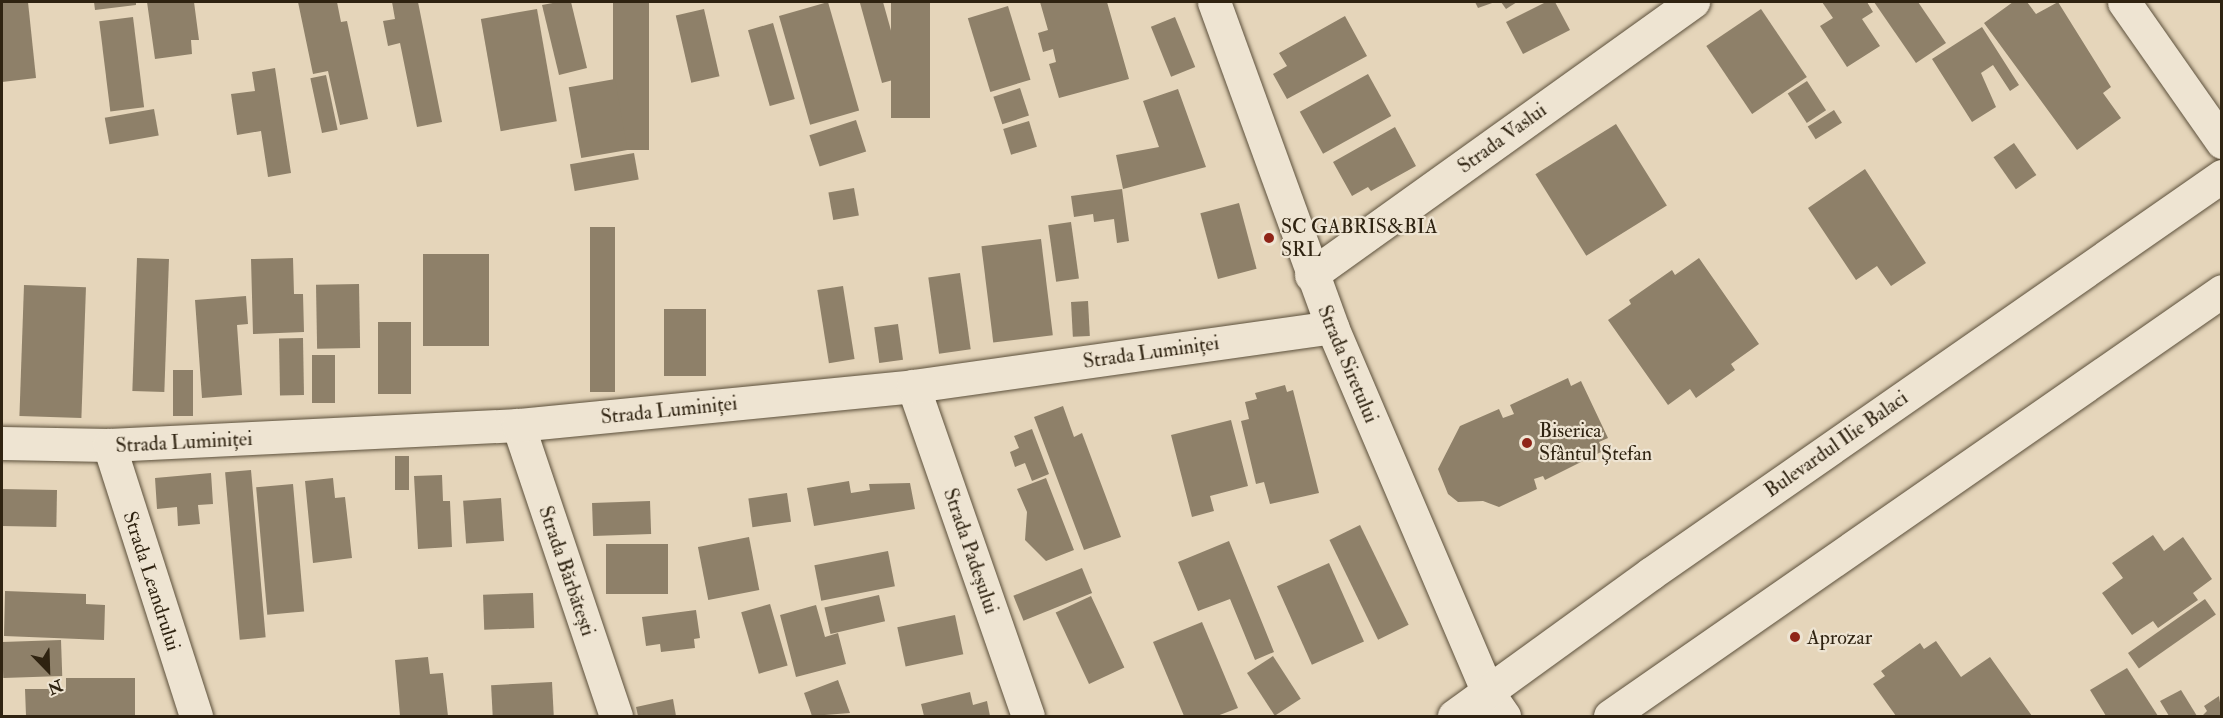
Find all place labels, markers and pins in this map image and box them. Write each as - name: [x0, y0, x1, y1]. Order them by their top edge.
- place label: SC GABRIS&BIA SRL: [1281, 214, 1438, 261]
- marker: SC GABRIS&BIA SRL: [1262, 231, 1276, 245]
- place label: Biserica Sfântul Ștefan: [1539, 419, 1652, 466]
- marker: Biserica Sfântul Ștefan: [1520, 436, 1534, 450]
- place label: Aprozar: [1807, 625, 1872, 649]
- marker: Aprozar: [1788, 630, 1802, 644]

